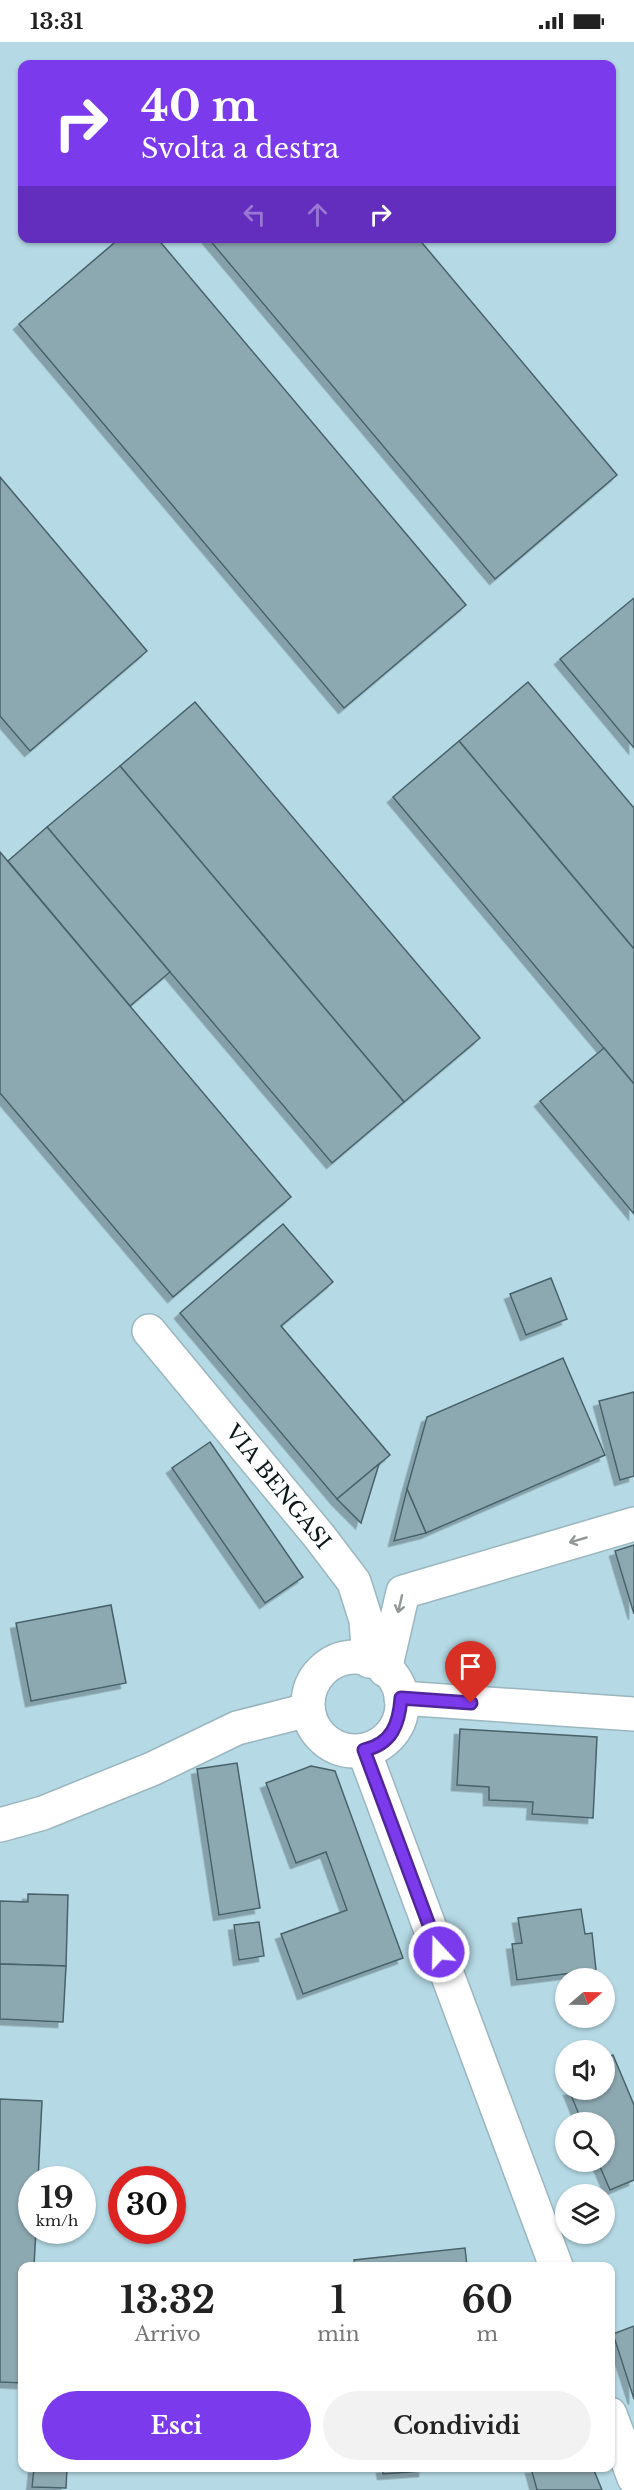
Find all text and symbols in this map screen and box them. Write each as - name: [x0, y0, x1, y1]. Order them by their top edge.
- text: 13:31: [30, 8, 83, 35]
- text: 40 m: [141, 80, 258, 132]
- icon: right: [42, 84, 120, 162]
- text: Svolta a destra: [141, 132, 339, 165]
- icon: left: [238, 198, 271, 231]
- icon: ahead: [301, 198, 334, 231]
- icon: right: [364, 198, 397, 231]
- street label: VIA BENGASI: [219, 1419, 336, 1555]
- one-way arrow: [569, 1535, 588, 1546]
- one-way arrow: [394, 1594, 406, 1613]
- pin: [445, 1641, 496, 1703]
- icon: arrive: [454, 1650, 487, 1683]
- position arrow: [407, 1920, 471, 1984]
- north arrow: [555, 1968, 615, 2028]
- map controls: [555, 1968, 615, 2244]
- button: sound: [555, 2040, 615, 2100]
- button: search: [555, 2112, 615, 2172]
- speed limit sign: 30: [108, 2166, 186, 2244]
- text: 19: [40, 2179, 74, 2216]
- button: layers: [555, 2184, 615, 2244]
- text: km/h: [36, 2211, 78, 2230]
- text: 13:32: [120, 2278, 215, 2323]
- text: 1: [331, 2278, 346, 2323]
- text: 60: [461, 2278, 513, 2323]
- text: Arrivo: [135, 2322, 201, 2346]
- text: min: [317, 2322, 359, 2346]
- text: m: [476, 2322, 498, 2346]
- button: Esci: [42, 2391, 311, 2460]
- button: Condividi: [323, 2391, 591, 2460]

